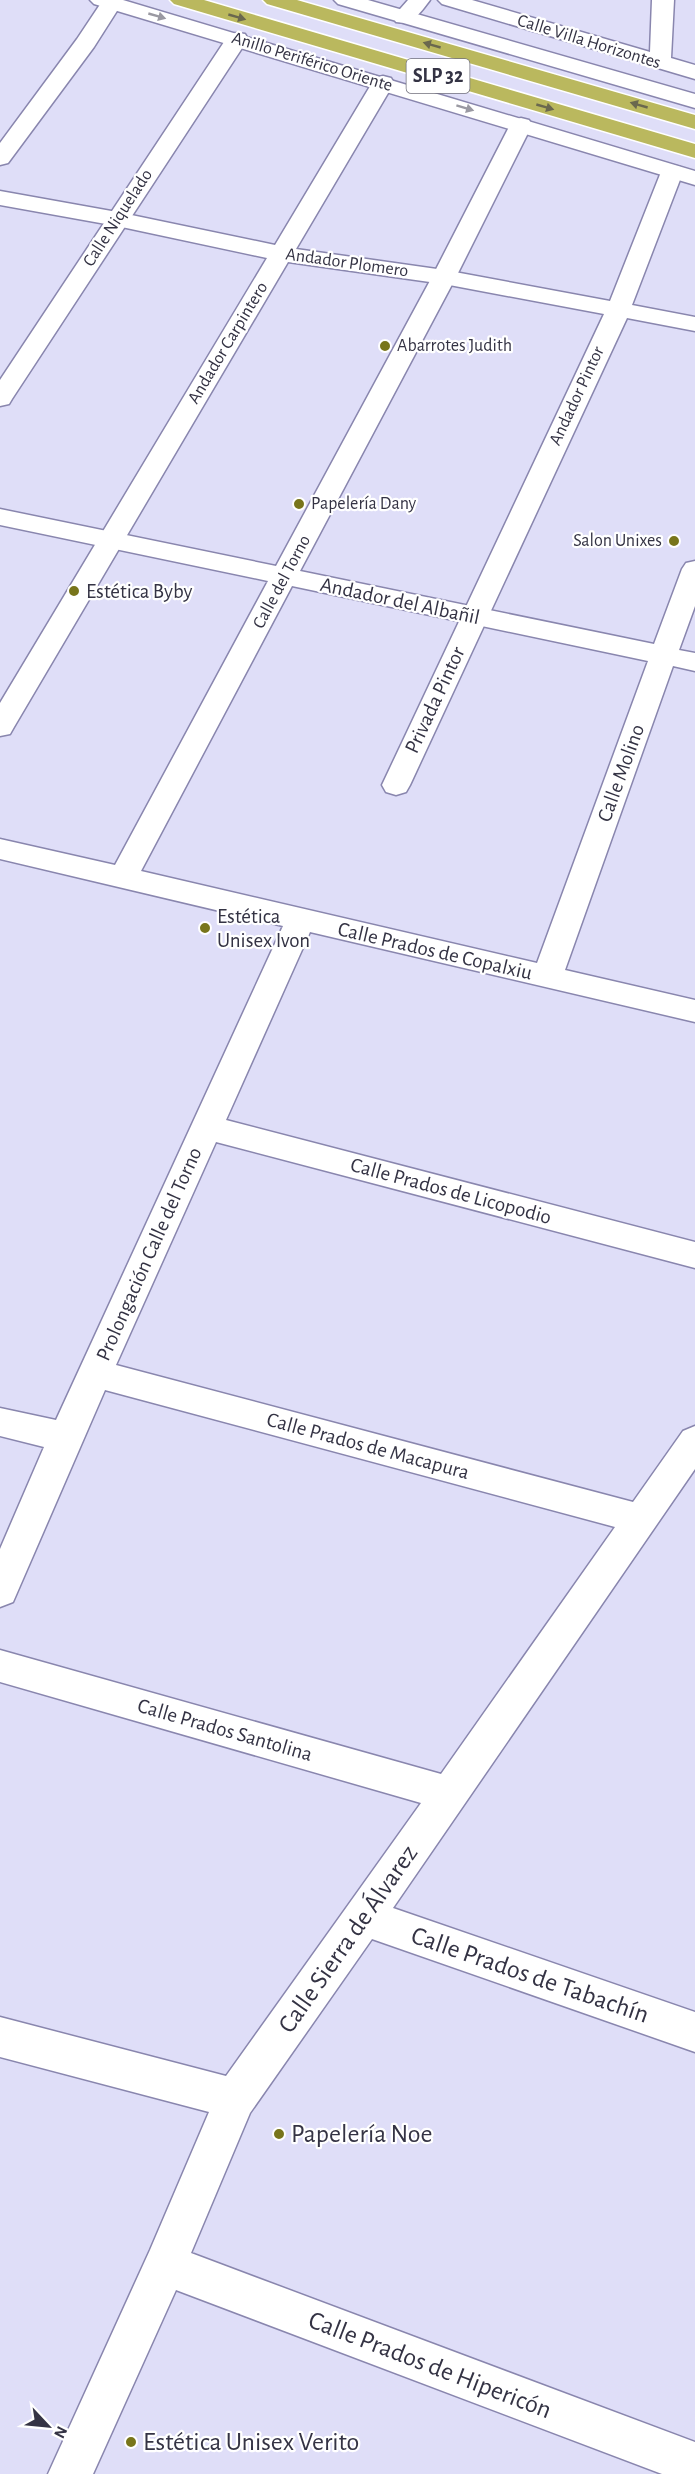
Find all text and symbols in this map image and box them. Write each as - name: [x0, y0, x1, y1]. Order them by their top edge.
- one-way arrow: [148, 12, 166, 21]
- one-way arrow: [228, 12, 246, 22]
- street label: Calle Villa Horizontes: [515, 12, 663, 72]
- street label: Anillo Periférico Oriente: [230, 29, 394, 95]
- one-way arrow: [422, 40, 440, 49]
- road number: SLP 32: [406, 59, 470, 93]
- one-way arrow: [630, 100, 648, 109]
- one-way arrow: [536, 103, 554, 112]
- one-way arrow: [456, 104, 474, 113]
- street label: Calle Niquelado: [80, 166, 156, 270]
- street label: Andador Plomero: [284, 245, 410, 281]
- street label: Andador Carpintero: [185, 279, 271, 407]
- place label: Abarrotes Judith: [397, 337, 512, 355]
- marker: Abarrotes Judith: [378, 339, 392, 353]
- street label: Andador Pintor: [546, 344, 608, 448]
- place label: Papelería Dany: [311, 495, 417, 513]
- marker: Papelería Dany: [292, 497, 306, 511]
- street label: Calle del Torno: [250, 532, 314, 632]
- place label: Salon Unixes: [573, 532, 662, 550]
- marker: Salon Unixes: [667, 534, 681, 548]
- street label: Andador del Albañil: [318, 574, 482, 628]
- place label: Estética Byby: [86, 581, 193, 602]
- marker: Estética Byby: [67, 584, 81, 598]
- street label: Privada Pintor: [401, 643, 469, 756]
- street label: Calle Molino: [594, 721, 648, 825]
- place label: Estética Unisex Ivon: [217, 906, 310, 951]
- street label: Calle Prados de Copalxiu: [336, 918, 534, 984]
- marker: Estética Unisex Ivon: [198, 921, 212, 935]
- street label: Prolongación Calle del Torno: [92, 1144, 206, 1364]
- street label: Calle Prados de Licopodio: [348, 1154, 554, 1228]
- street label: Calle Prados de Macapura: [265, 1409, 472, 1483]
- street label: Calle Prados Santolina: [135, 1695, 315, 1765]
- street label: Calle Sierra de Álvarez: [272, 1839, 422, 2038]
- street label: Calle Prados de Tabachín: [408, 1922, 652, 2028]
- place label: Papelería Noe: [291, 2121, 432, 2147]
- marker: Papelería Noe: [272, 2127, 286, 2141]
- street label: Calle Prados de Hipericón: [305, 2307, 555, 2423]
- north arrow: [18, 2396, 78, 2456]
- text: N: [51, 2424, 70, 2441]
- place label: Estética Unisex Verito: [143, 2429, 359, 2455]
- marker: Estética Unisex Verito: [124, 2435, 138, 2449]

